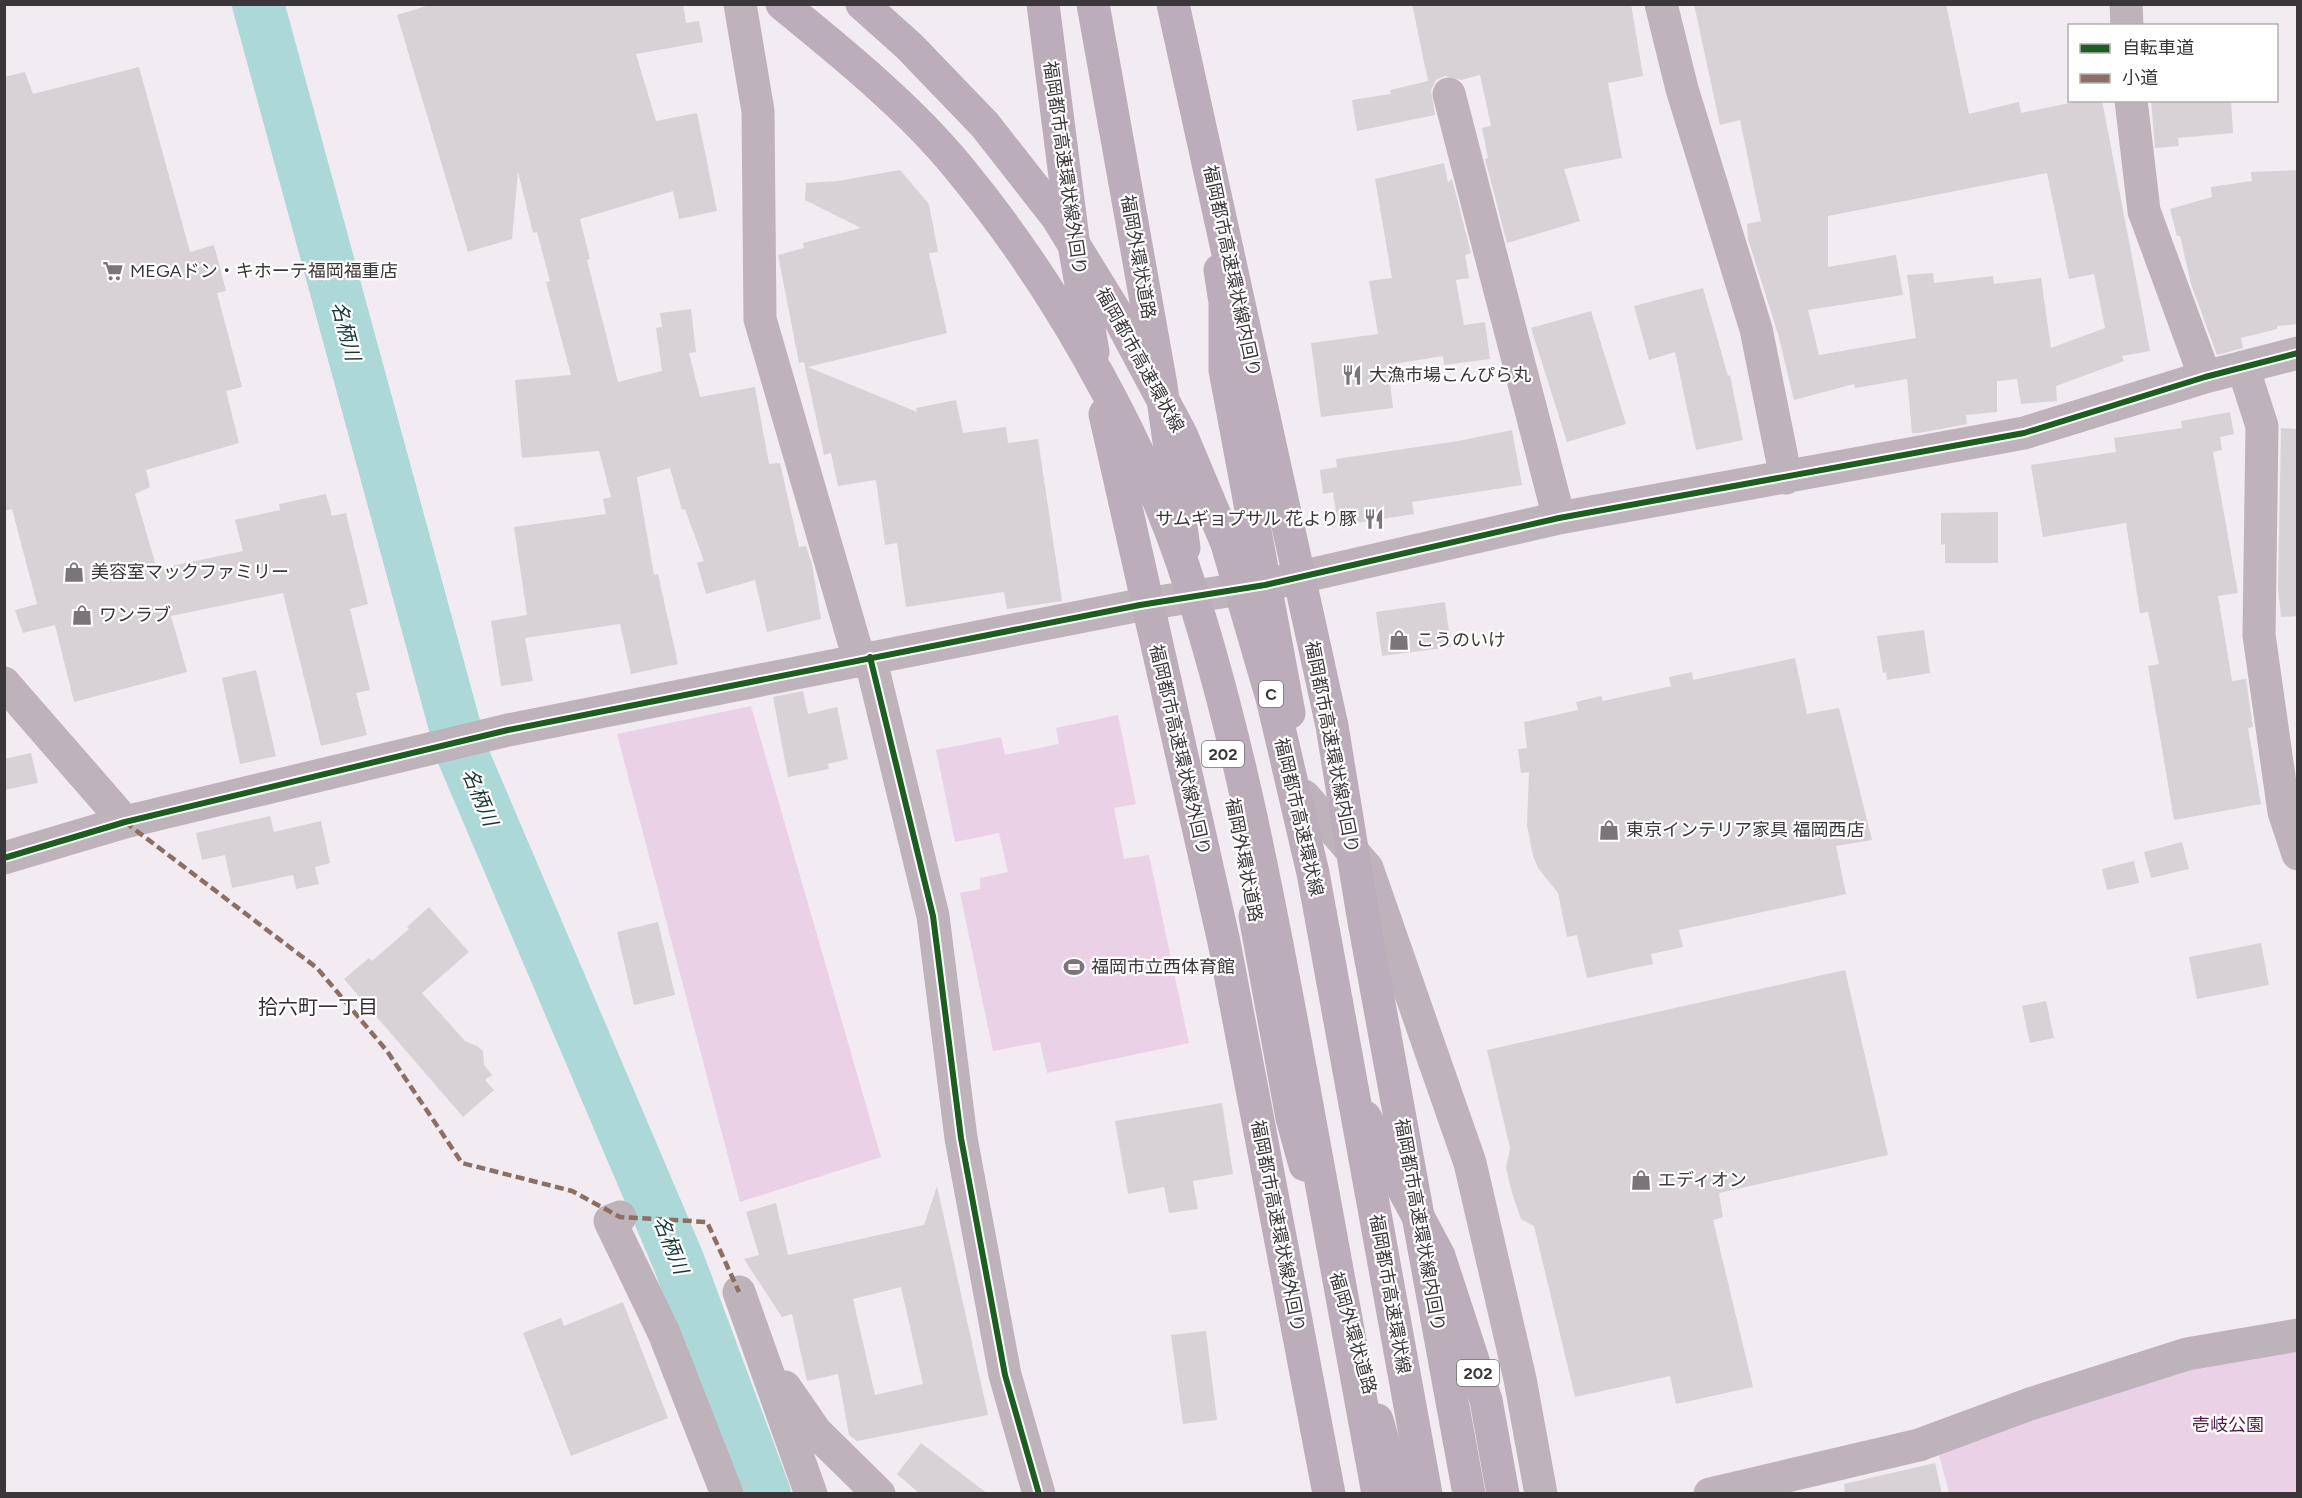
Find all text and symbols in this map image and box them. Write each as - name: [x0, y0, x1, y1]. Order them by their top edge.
- legend: [2068, 24, 2278, 102]
- text: 自転車道: [2122, 37, 2194, 59]
- street label: 福岡都市高速環状線外回り: [1039, 60, 1091, 276]
- text: 小道: [2122, 67, 2158, 89]
- street label: 福岡都市高速環状線内回り: [1199, 163, 1265, 379]
- street label: 福岡外環状道路: [1116, 193, 1160, 321]
- supermarket icon: MEGAドン・キホーテ福岡福重店: [101, 259, 125, 283]
- place label: MEGAドン・キホーテ福岡福重店: [130, 260, 398, 282]
- street label: 福岡都市高速環状線: [1091, 284, 1189, 436]
- water label: 名柄川: [327, 299, 366, 365]
- restaurant icon: 大漁市場こんぴら丸: [1340, 363, 1364, 387]
- place label: 大漁市場こんぴら丸: [1369, 364, 1531, 386]
- restaurant icon: サムギョプサル 花より豚: [1362, 507, 1386, 531]
- place label: サムギョプサル 花より豚: [1155, 508, 1357, 530]
- shop icon: 美容室マックファミリー: [62, 560, 86, 584]
- place label: 美容室マックファミリー: [91, 561, 289, 583]
- shop icon: ワンラブ: [70, 603, 94, 627]
- place label: ワンラブ: [99, 604, 171, 626]
- shop icon: こうのいけ: [1387, 628, 1411, 652]
- place label: こうのいけ: [1416, 629, 1506, 651]
- street label: 福岡都市高速環状線内回り: [1301, 639, 1363, 855]
- street label: 福岡都市高速環状線外回り: [1145, 642, 1215, 858]
- road number: C: [1259, 681, 1283, 707]
- street label: 福岡都市高速環状線: [1270, 736, 1328, 898]
- road number: 202: [1202, 741, 1244, 767]
- water label: 名柄川: [457, 765, 504, 831]
- street label: 福岡外環状道路: [1221, 796, 1267, 924]
- shop icon: 東京インテリア家具 福岡西店: [1597, 818, 1621, 842]
- place label: 東京インテリア家具 福岡西店: [1626, 819, 1864, 841]
- sports icon: 福岡市立西体育館: [1062, 955, 1086, 979]
- place label: 福岡市立西体育館: [1091, 956, 1235, 978]
- district label: 拾六町一丁目: [258, 995, 378, 1019]
- street label: 福岡都市高速環状線内回り: [1391, 1117, 1449, 1333]
- street label: 福岡都市高速環状線外回り: [1247, 1118, 1309, 1334]
- shop icon: エディオン: [1629, 1168, 1653, 1192]
- place label: エディオン: [1658, 1169, 1747, 1191]
- street label: 福岡都市高速環状線: [1365, 1212, 1415, 1376]
- water label: 名柄川: [649, 1213, 694, 1279]
- street label: 福岡外環状道路: [1325, 1269, 1381, 1397]
- road number: 202: [1457, 1360, 1499, 1386]
- park label: 壱岐公園: [2192, 1414, 2264, 1436]

